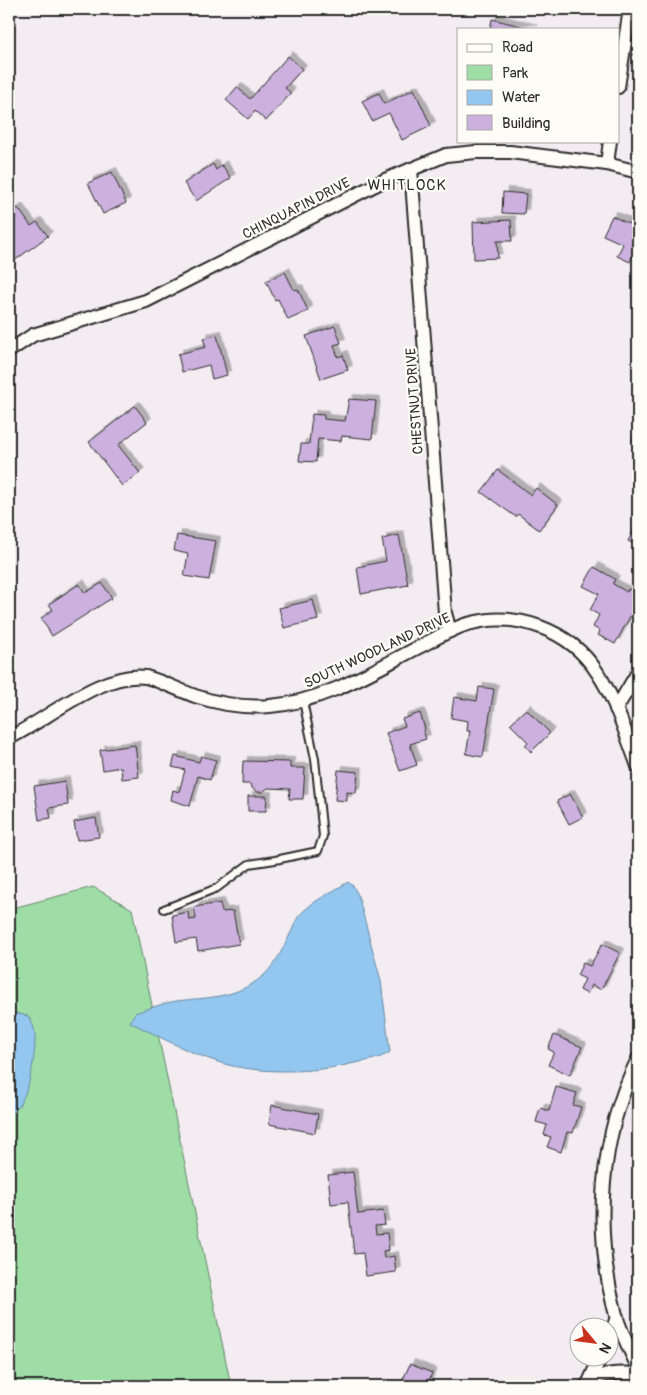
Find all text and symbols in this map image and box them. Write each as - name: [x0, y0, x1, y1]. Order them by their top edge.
- legend: [457, 28, 620, 142]
- text: Road: [502, 38, 533, 57]
- text: Park: [502, 64, 529, 83]
- text: Water: [502, 88, 541, 107]
- text: Building: [502, 114, 550, 133]
- street label: CHINQUAPIN DRIVE: [240, 174, 353, 243]
- district label: WHITLOCK: [367, 176, 447, 195]
- street label: CHESTNUT DRIVE: [402, 347, 427, 455]
- street label: SOUTH WOODLAND DRIVE: [301, 609, 453, 692]
- north arrow: [570, 1318, 620, 1368]
- text: N: [595, 1340, 615, 1356]

